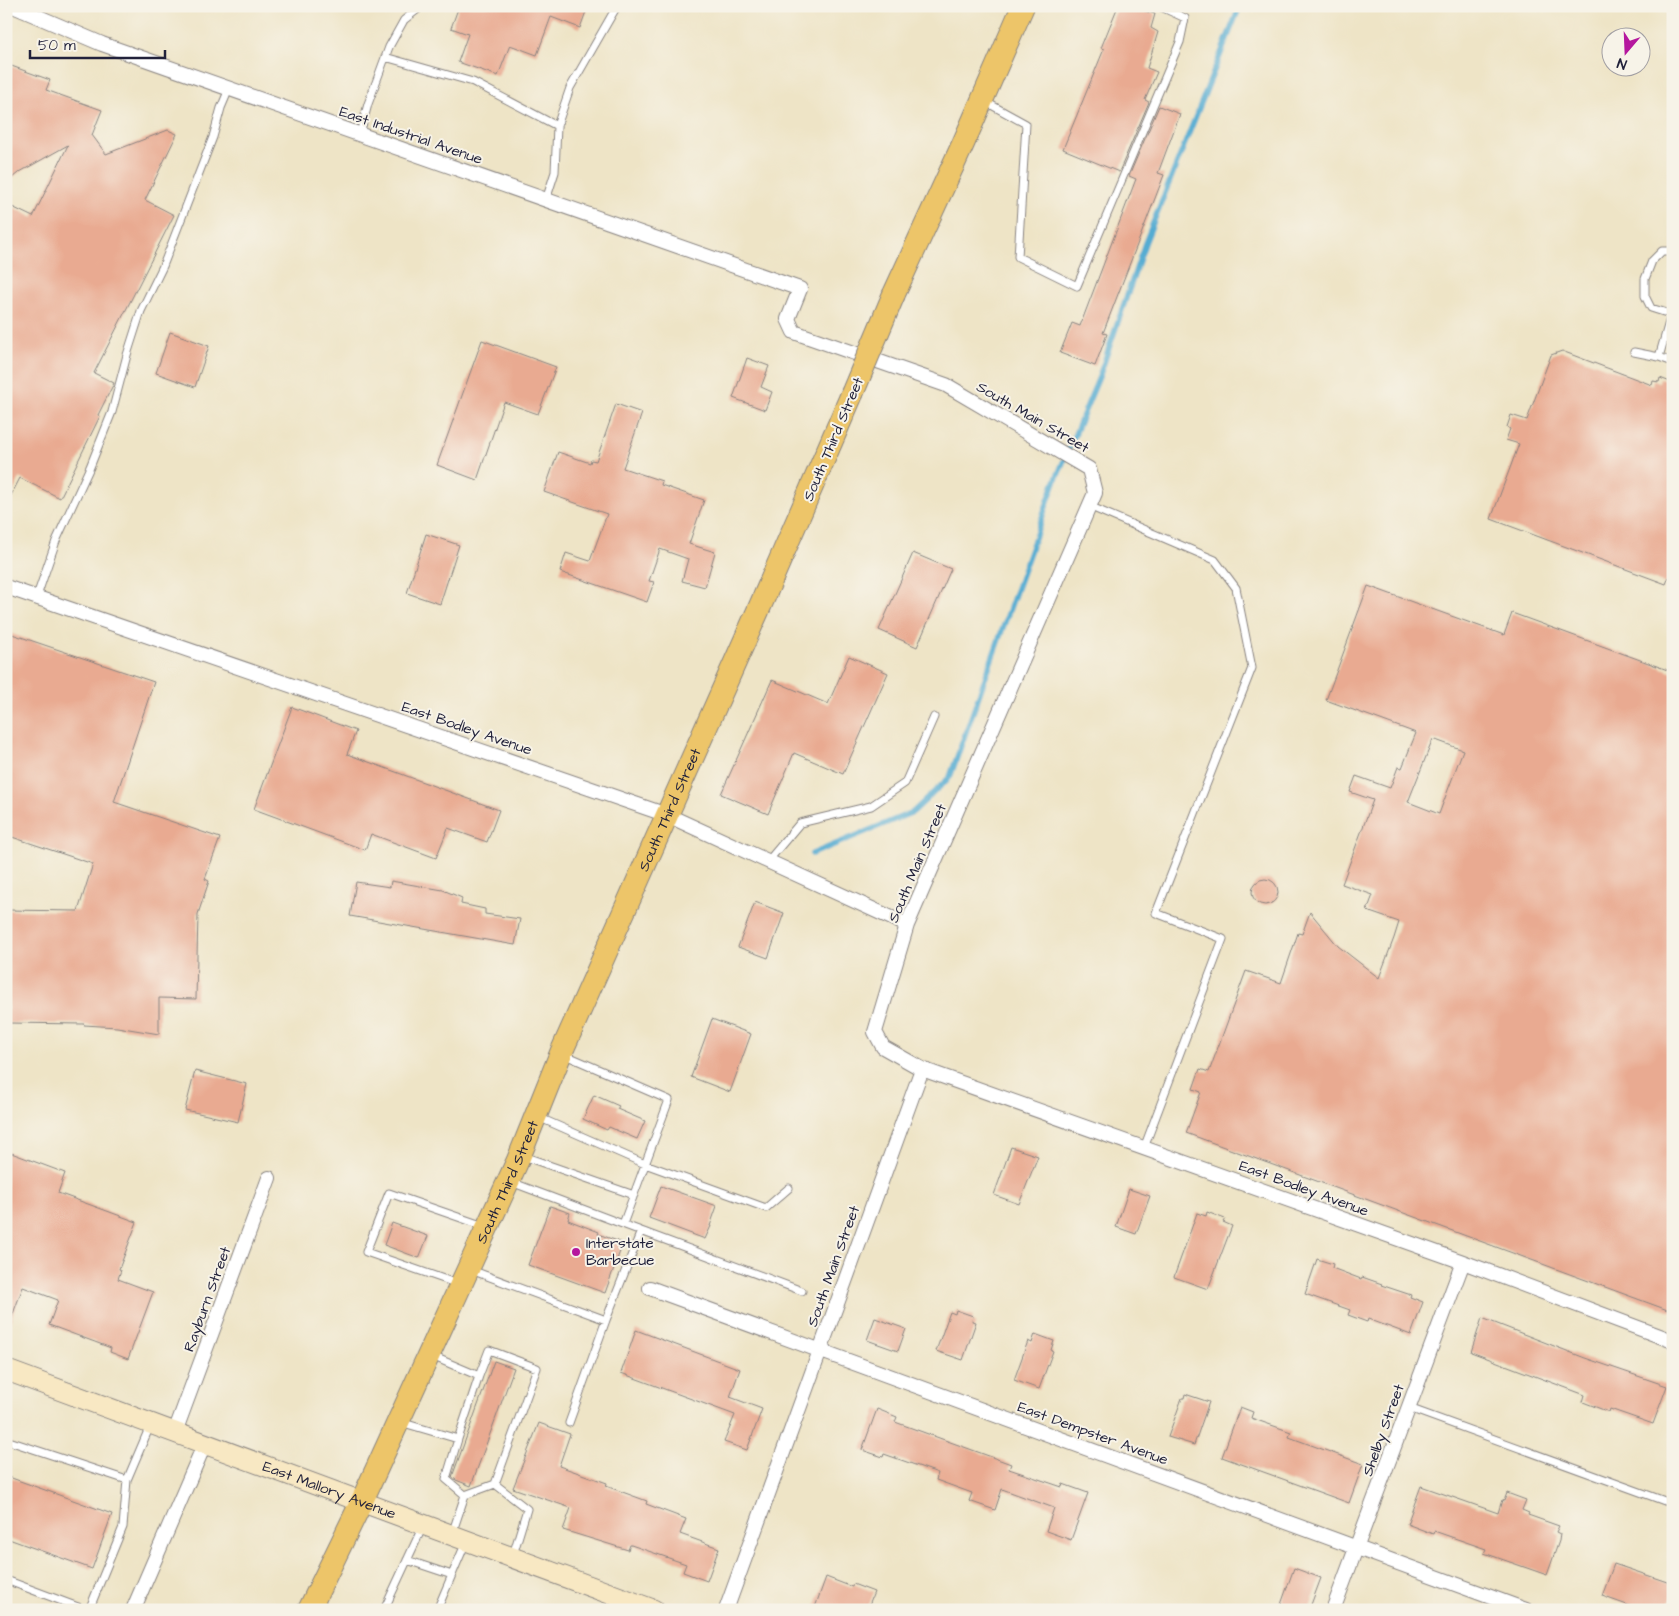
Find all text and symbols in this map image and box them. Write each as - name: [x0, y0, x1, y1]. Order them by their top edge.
- scale bar: [30, 28, 165, 60]
- north arrow: [1602, 28, 1652, 78]
- text: 50 m: [38, 35, 76, 56]
- text: N: [1614, 52, 1630, 74]
- street label: East Industrial Avenue: [336, 101, 485, 170]
- street label: South Third Street: [798, 374, 869, 504]
- street label: South Main Street: [972, 377, 1093, 458]
- street label: East Bodley Avenue: [399, 696, 535, 762]
- street label: South Third Street: [633, 745, 706, 875]
- street label: South Main Street: [883, 801, 952, 926]
- street label: South Third Street: [471, 1117, 544, 1247]
- street label: East Bodley Avenue: [1236, 1155, 1371, 1223]
- street label: South Main Street: [802, 1203, 865, 1330]
- place label: Interstate Barbecue: [586, 1233, 654, 1271]
- street label: Rayburn Street: [179, 1244, 237, 1355]
- marker: Interstate Barbecue: [570, 1246, 582, 1258]
- street label: Shelby Street: [1357, 1381, 1411, 1479]
- street label: East Dempster Avenue: [1015, 1396, 1171, 1470]
- street label: East Mallory Avenue: [260, 1456, 399, 1525]

